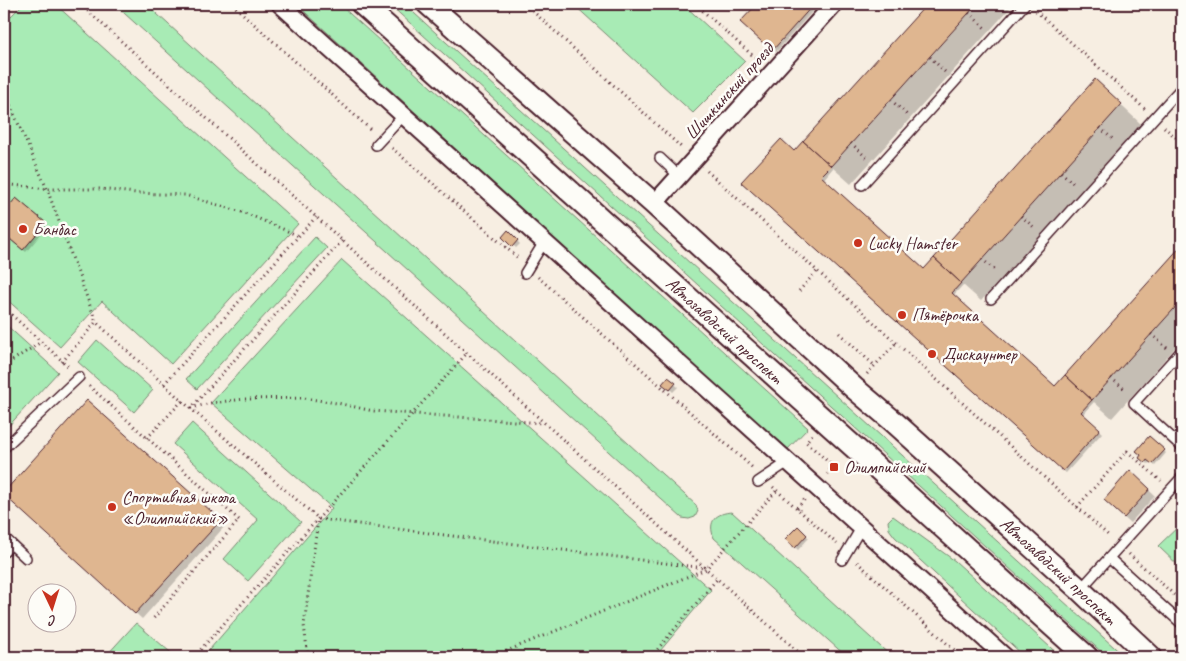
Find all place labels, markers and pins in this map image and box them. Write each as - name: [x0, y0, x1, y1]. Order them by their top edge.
- place label: Банбас: [33, 218, 78, 240]
- marker: Банбас: [17, 223, 29, 235]
- place label: Lucky Hamster: [868, 232, 959, 254]
- marker: Lucky Hamster: [852, 237, 864, 249]
- place label: Пятёрочка: [912, 304, 980, 326]
- marker: Пятёрочка: [896, 309, 908, 321]
- place label: Дискаунтер: [942, 343, 1018, 365]
- marker: Дискаунтер: [926, 348, 938, 360]
- place label: Олимпийский: [844, 456, 927, 478]
- marker: Олимпийский: [828, 461, 840, 473]
- place label: Спортивная школа «Олимпийский»: [122, 486, 237, 529]
- marker: Спортивная школа «Олимпийский»: [106, 501, 118, 513]

